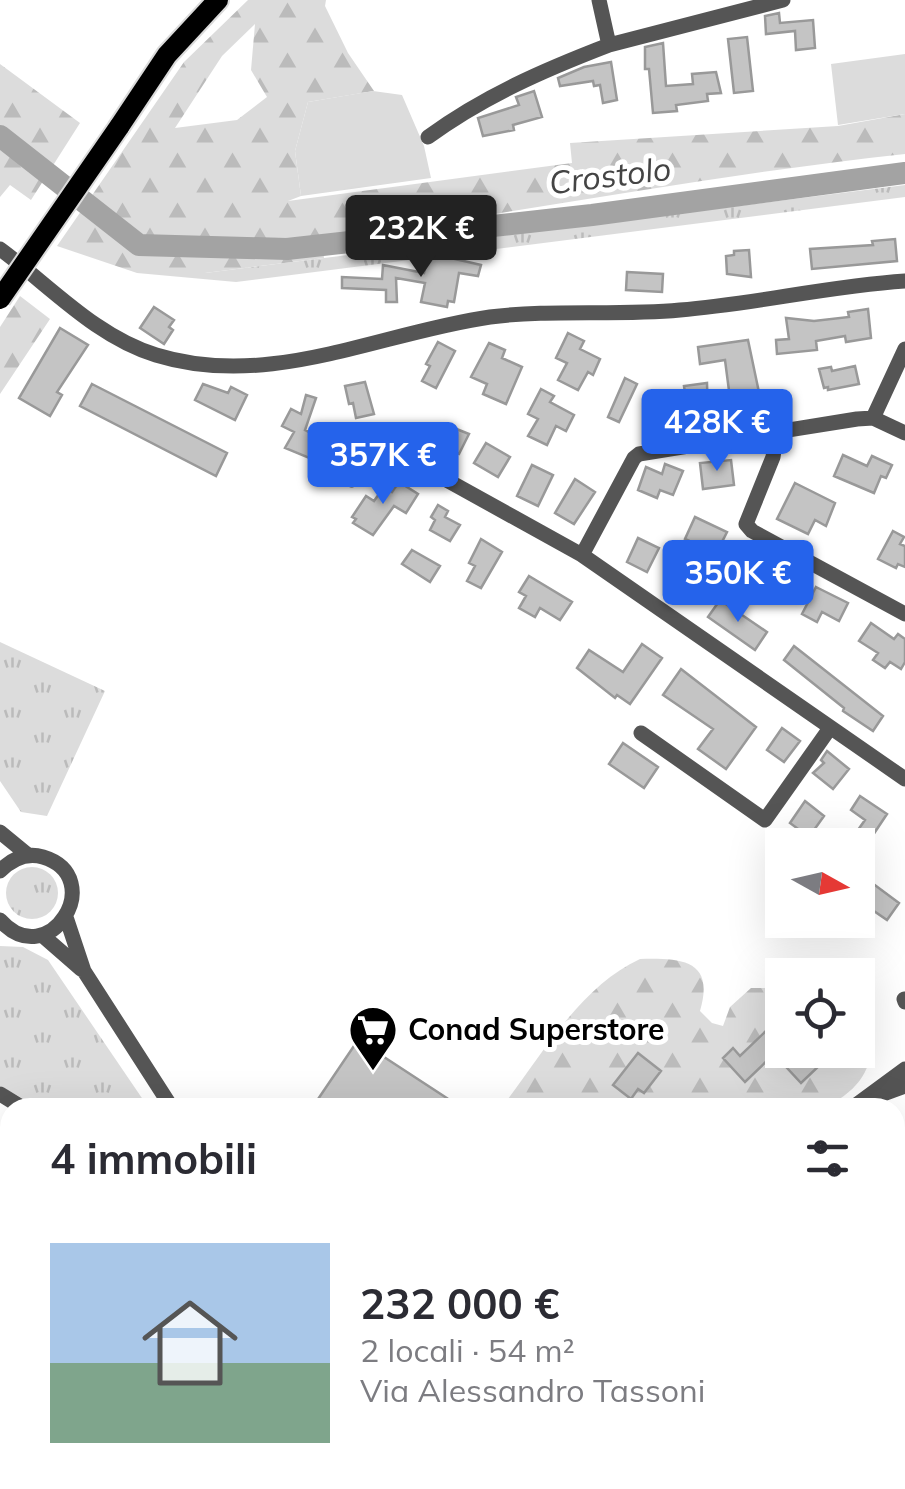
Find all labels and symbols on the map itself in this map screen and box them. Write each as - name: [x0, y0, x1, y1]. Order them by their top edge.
- water label: Crostolo: [547, 148, 673, 202]
- pin: 232K €: [340, 195, 502, 280]
- pin: 428K €: [636, 389, 798, 474]
- pin: 357K €: [302, 422, 464, 507]
- pin: 350K €: [657, 540, 819, 625]
- north arrow: [765, 828, 875, 938]
- supermarket icon: Conad Superstore: [347, 1004, 399, 1072]
- place label: Conad Superstore: [408, 1010, 665, 1048]

